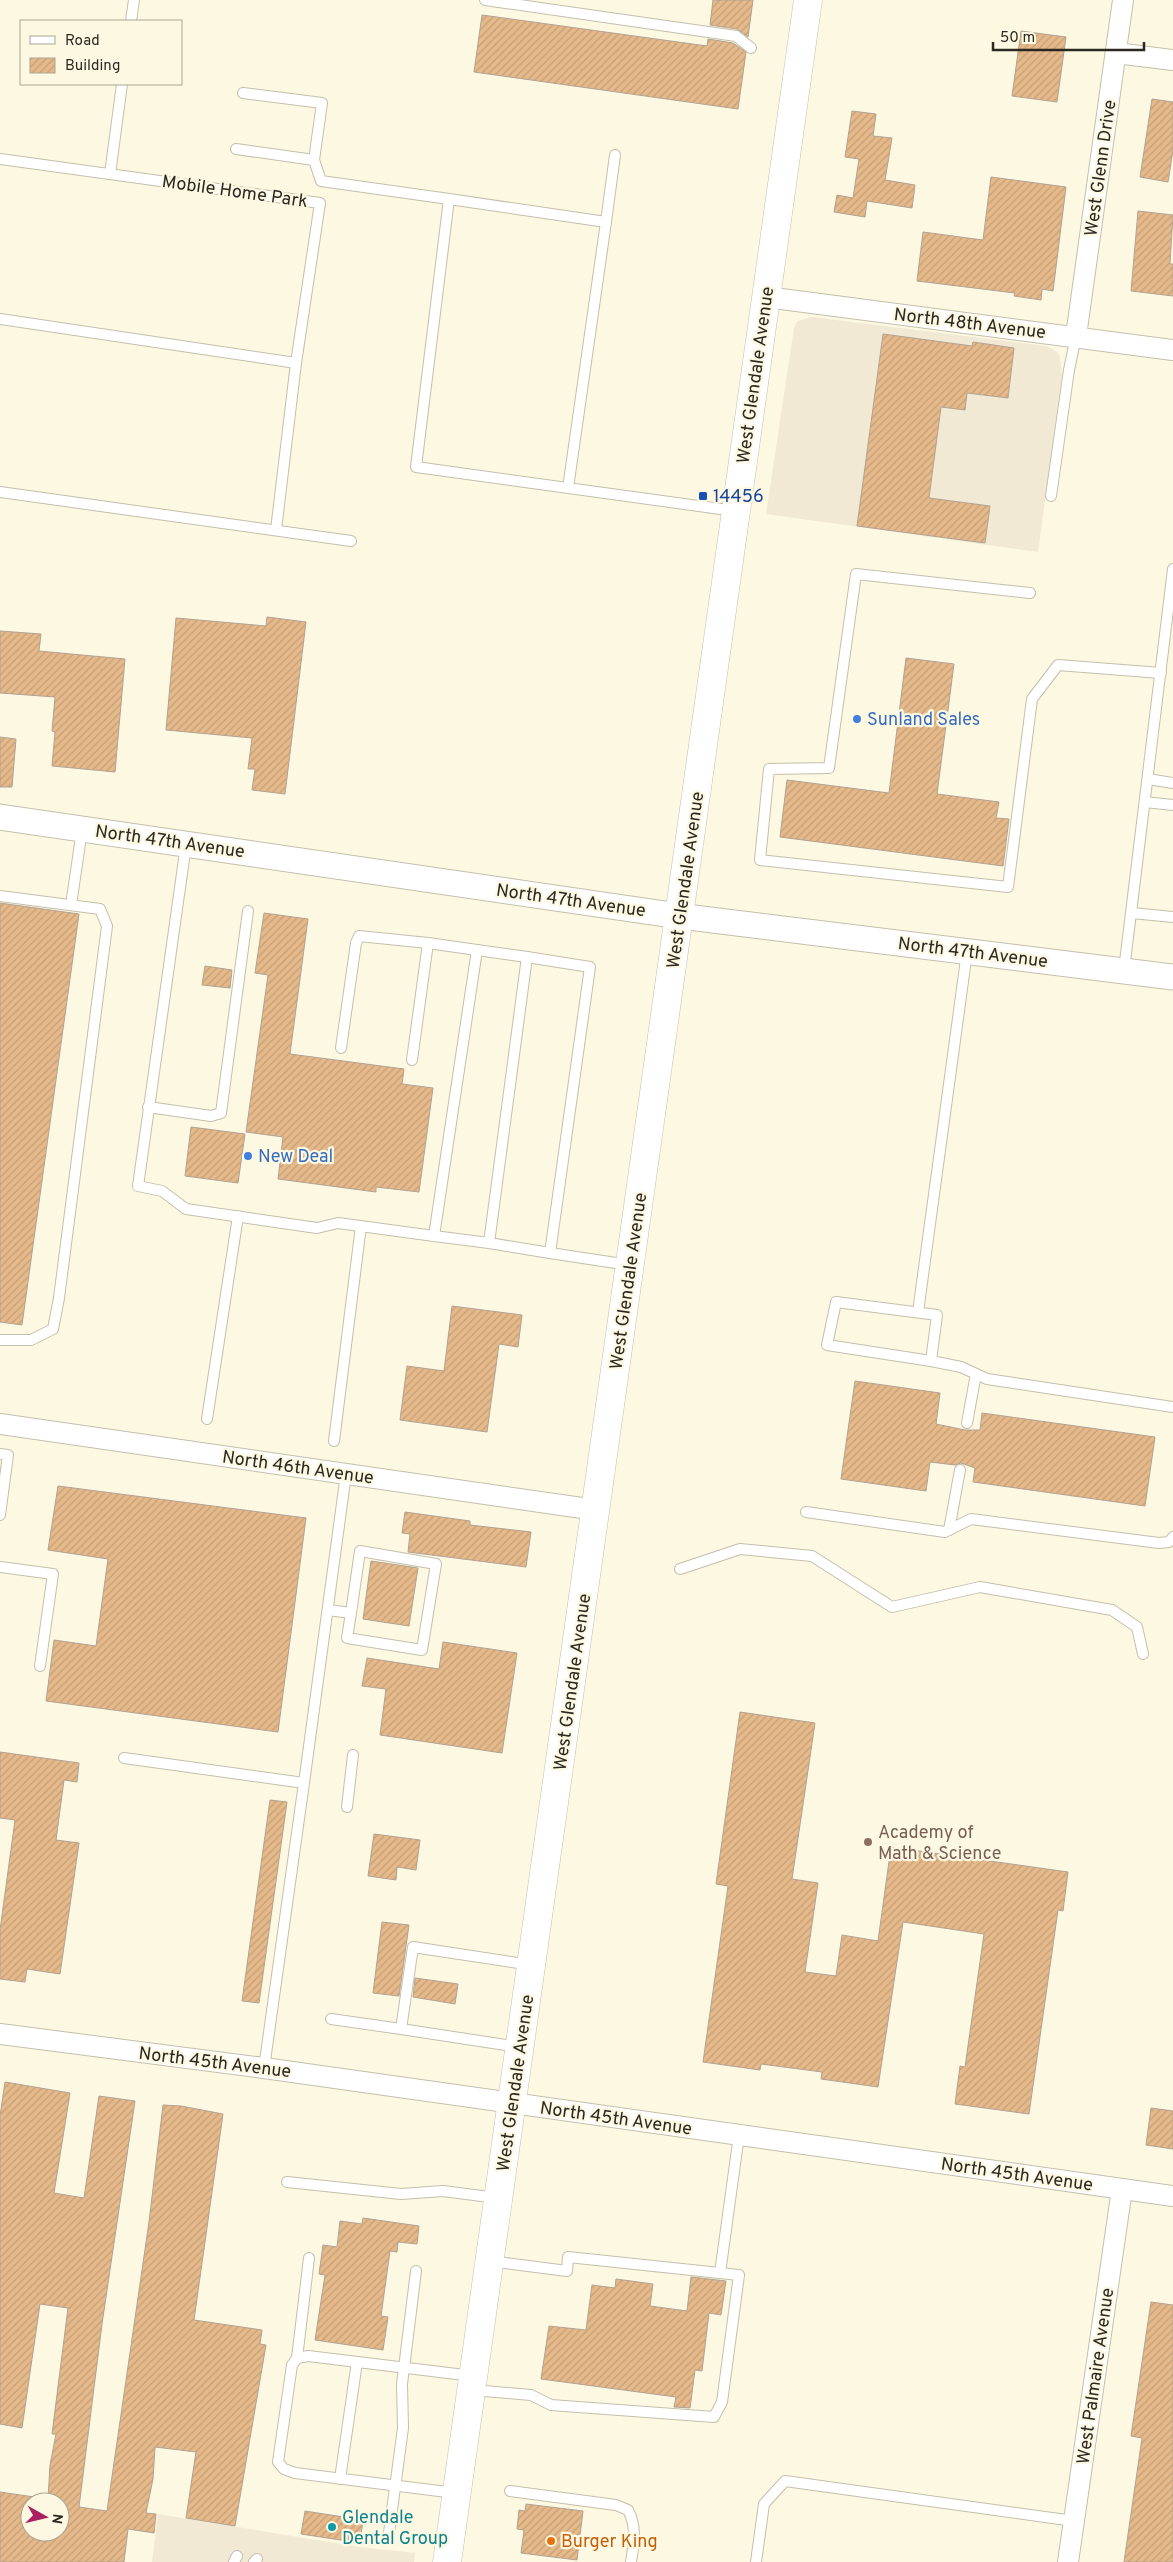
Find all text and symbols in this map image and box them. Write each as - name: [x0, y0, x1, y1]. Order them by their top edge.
- legend: [20, 20, 182, 85]
- scale bar: [993, 20, 1144, 52]
- text: 50 m: [1000, 29, 1035, 48]
- text: Road: [65, 32, 100, 51]
- text: Building: [65, 57, 120, 76]
- street label: West Glenn Drive: [1081, 98, 1122, 238]
- street label: Mobile Home Park: [160, 171, 309, 214]
- street label: West Glendale Avenue: [733, 285, 780, 465]
- street label: North 48th Avenue: [893, 304, 1047, 345]
- place label: 14456: [713, 486, 764, 509]
- marker: 14456: [697, 490, 709, 502]
- place label: Sunland Sales: [867, 709, 980, 732]
- marker: Sunland Sales: [851, 713, 863, 725]
- street label: West Glendale Avenue: [663, 790, 710, 970]
- street label: North 47th Avenue: [93, 821, 246, 864]
- street label: North 47th Avenue: [494, 880, 647, 923]
- street label: North 47th Avenue: [897, 933, 1049, 974]
- place label: New Deal: [258, 1146, 333, 1169]
- marker: New Deal: [242, 1150, 254, 1162]
- street label: West Glendale Avenue: [606, 1191, 653, 1371]
- street label: North 46th Avenue: [220, 1446, 375, 1491]
- street label: West Glendale Avenue: [550, 1592, 597, 1772]
- place label: Academy of Math & Science: [878, 1822, 1001, 1866]
- marker: Academy of Math & Science: [862, 1836, 874, 1848]
- street label: West Glendale Avenue: [493, 1993, 540, 2173]
- street label: North 45th Avenue: [137, 2043, 292, 2084]
- street label: North 45th Avenue: [538, 2097, 693, 2142]
- street label: North 45th Avenue: [939, 2153, 1094, 2198]
- street label: West Palmaire Avenue: [1073, 2286, 1120, 2466]
- north arrow: [20, 2492, 70, 2542]
- place label: Glendale Dental Group: [342, 2507, 448, 2551]
- text: N: [47, 2512, 66, 2525]
- marker: Glendale Dental Group: [326, 2521, 338, 2533]
- place label: Burger King: [561, 2531, 658, 2554]
- marker: Burger King: [545, 2535, 557, 2547]

